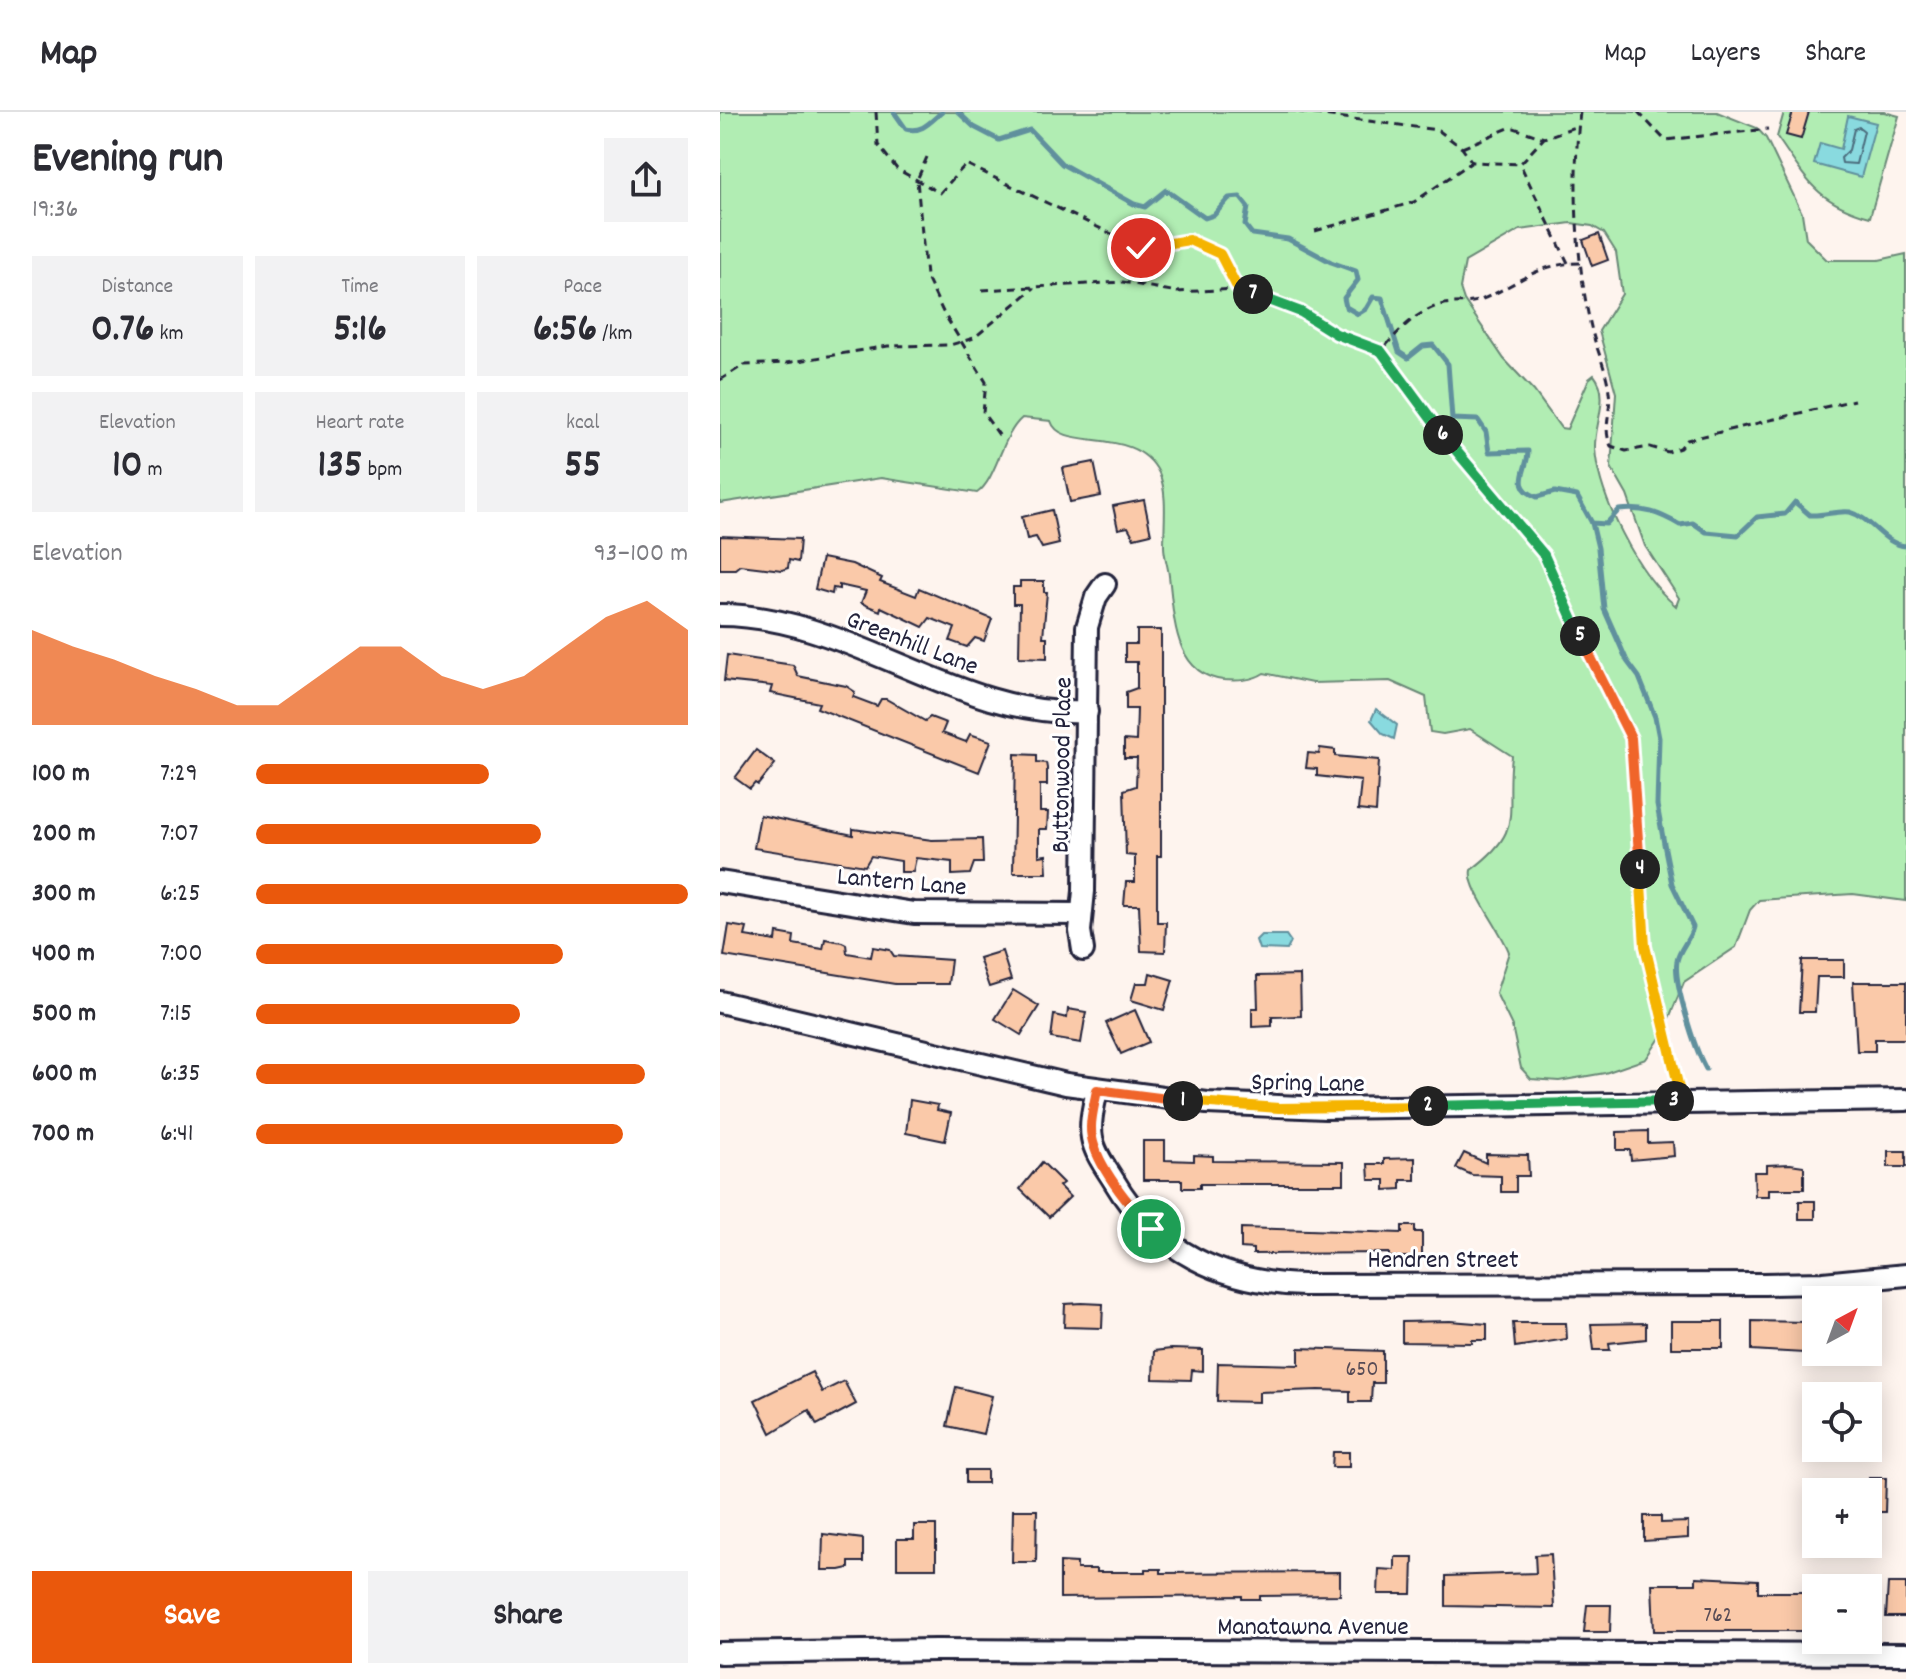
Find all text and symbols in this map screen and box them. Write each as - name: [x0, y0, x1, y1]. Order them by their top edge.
- text: Map: [40, 28, 98, 83]
- text: Map: [1604, 35, 1647, 75]
- text: Layers: [1691, 35, 1761, 75]
- text: Share: [1805, 35, 1866, 75]
- text: Evening run: [32, 130, 223, 193]
- button: share: [604, 138, 688, 222]
- text: 19:36: [32, 192, 78, 229]
- pin: [1107, 214, 1175, 282]
- icon: check: [1119, 226, 1163, 270]
- text: Distance: [101, 272, 173, 303]
- text: Time: [341, 272, 379, 303]
- text: Pace: [563, 272, 602, 303]
- pin: 7: [1233, 274, 1273, 314]
- text: 7: [1249, 278, 1257, 309]
- text: 0.76: [91, 303, 154, 360]
- text: 5:16: [333, 303, 387, 360]
- text: 6:56: [533, 303, 597, 360]
- text: km: [154, 319, 184, 350]
- text: /km: [597, 319, 633, 350]
- text: Elevation: [99, 408, 176, 439]
- text: Heart rate: [316, 408, 404, 439]
- text: kcal: [566, 408, 599, 439]
- pin: 6: [1423, 415, 1463, 455]
- text: 6: [1438, 419, 1448, 450]
- text: 10: [112, 439, 143, 496]
- text: 135: [318, 439, 363, 496]
- text: 55: [564, 439, 601, 496]
- text: m: [143, 455, 163, 486]
- text: bpm: [363, 455, 402, 486]
- text: Elevation: [32, 536, 122, 573]
- text: 93–100 m: [594, 536, 688, 573]
- street label: Greenhill Lane: [840, 602, 983, 686]
- pin: 5: [1560, 616, 1600, 656]
- text: 5: [1575, 620, 1585, 651]
- street label: Buttonwood Place: [1043, 677, 1084, 854]
- text: 100 m: [32, 756, 90, 793]
- text: 7:29: [160, 756, 198, 793]
- text: 200 m: [32, 816, 96, 853]
- text: 7:07: [160, 816, 198, 853]
- pin: 4: [1620, 849, 1660, 889]
- text: 4: [1635, 853, 1645, 884]
- street label: Lantern Lane: [835, 859, 968, 908]
- text: 300 m: [32, 876, 96, 913]
- text: 6:25: [160, 876, 200, 913]
- text: 400 m: [32, 936, 95, 973]
- text: 7:00: [160, 936, 203, 973]
- text: 500 m: [32, 996, 96, 1033]
- text: 7:15: [160, 996, 192, 1033]
- text: 600 m: [32, 1056, 97, 1093]
- text: 6:35: [160, 1056, 201, 1093]
- street label: Spring Lane: [1251, 1065, 1365, 1104]
- pin: 1: [1163, 1081, 1203, 1121]
- pin: 3: [1654, 1081, 1694, 1121]
- text: 1: [1181, 1085, 1185, 1116]
- text: 3: [1669, 1085, 1679, 1116]
- pin: 2: [1408, 1086, 1448, 1126]
- text: 2: [1423, 1090, 1433, 1121]
- text: 700 m: [32, 1116, 94, 1153]
- text: 6:41: [160, 1116, 194, 1153]
- pin: [1117, 1195, 1185, 1263]
- icon: arrive: [1129, 1207, 1173, 1251]
- street label: Hendren Street: [1367, 1243, 1519, 1280]
- north arrow: [1802, 1286, 1882, 1366]
- map controls: [1802, 1286, 1882, 1654]
- house number: 650: [1346, 1355, 1378, 1386]
- button: locate: [1802, 1382, 1882, 1462]
- button: +: [1802, 1478, 1882, 1558]
- button: Save: [32, 1571, 352, 1663]
- button: Share: [368, 1571, 688, 1663]
- button: −: [1802, 1574, 1882, 1654]
- house number: 762: [1704, 1601, 1732, 1632]
- street label: Manatawna Avenue: [1217, 1610, 1409, 1647]

